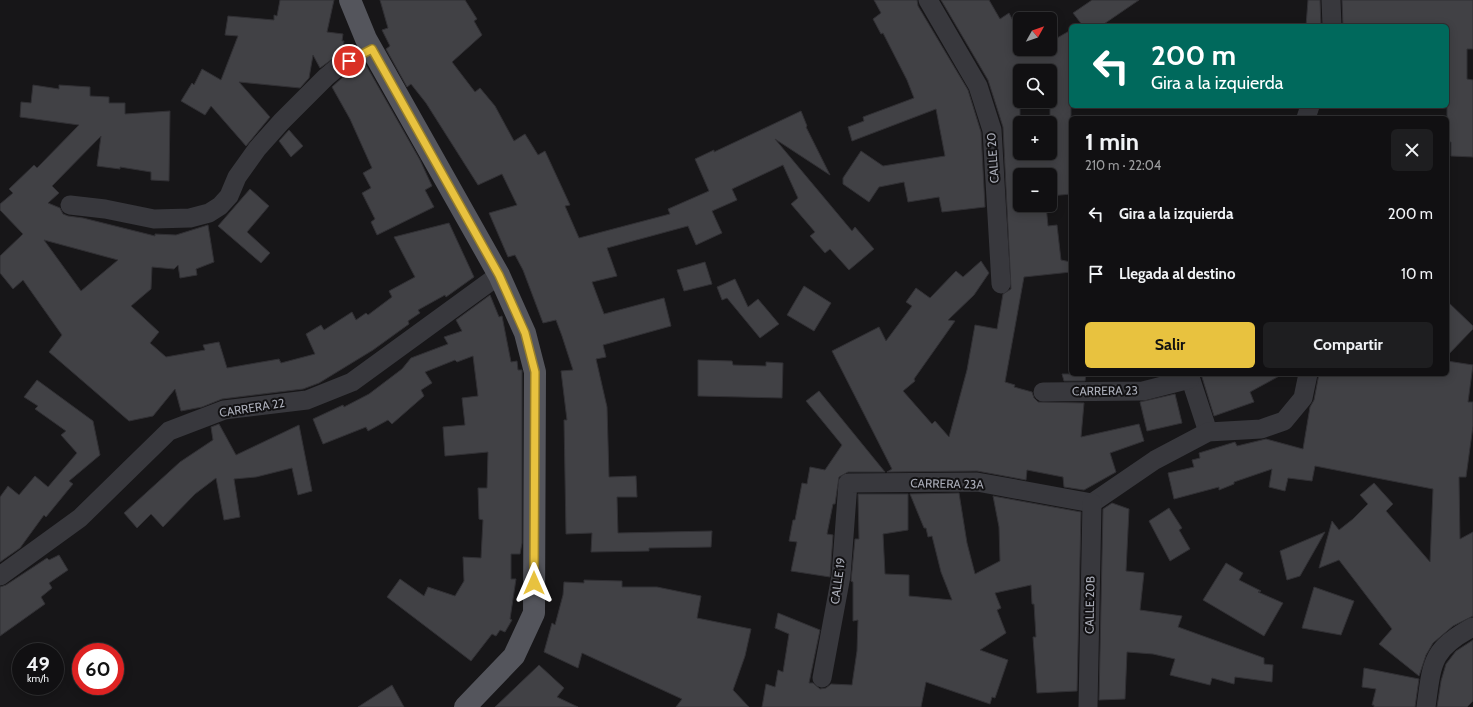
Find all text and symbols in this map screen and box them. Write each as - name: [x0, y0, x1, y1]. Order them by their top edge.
- north arrow: [1013, 12, 1057, 56]
- map controls: [1013, 12, 1057, 212]
- text: 200 m: [1151, 38, 1236, 72]
- icon: left: [1085, 40, 1137, 92]
- pin: [332, 44, 366, 78]
- icon: arrive: [338, 50, 360, 72]
- button: search: [1013, 64, 1057, 108]
- text: Gira a la izquierda: [1151, 72, 1283, 94]
- button: +: [1013, 116, 1057, 160]
- text: 1 min: [1085, 127, 1139, 156]
- button: close: [1391, 129, 1433, 171]
- street label: CALLE 20: [983, 132, 1002, 184]
- text: 210 m · 22:04: [1085, 157, 1161, 173]
- button: −: [1013, 168, 1057, 212]
- icon: left: [1085, 203, 1107, 225]
- text: Gira a la izquierda: [1119, 205, 1233, 223]
- text: 200 m: [1388, 205, 1433, 223]
- icon: arrive: [1085, 263, 1107, 285]
- text: Llegada al destino: [1119, 265, 1235, 283]
- text: 10 m: [1401, 265, 1433, 283]
- button: Salir: [1085, 322, 1255, 368]
- button: Compartir: [1263, 322, 1433, 368]
- street label: CARRERA 23: [1072, 382, 1138, 399]
- street label: CARRERA 22: [218, 395, 286, 420]
- street label: CARRERA 23A: [910, 475, 984, 492]
- street label: CALLE 19: [827, 556, 848, 605]
- position arrow: [513, 562, 555, 604]
- street label: CALLE 20B: [1081, 576, 1098, 634]
- speed limit sign: 60: [72, 643, 124, 695]
- text: 49: [26, 652, 50, 676]
- text: km/h: [27, 672, 49, 685]

